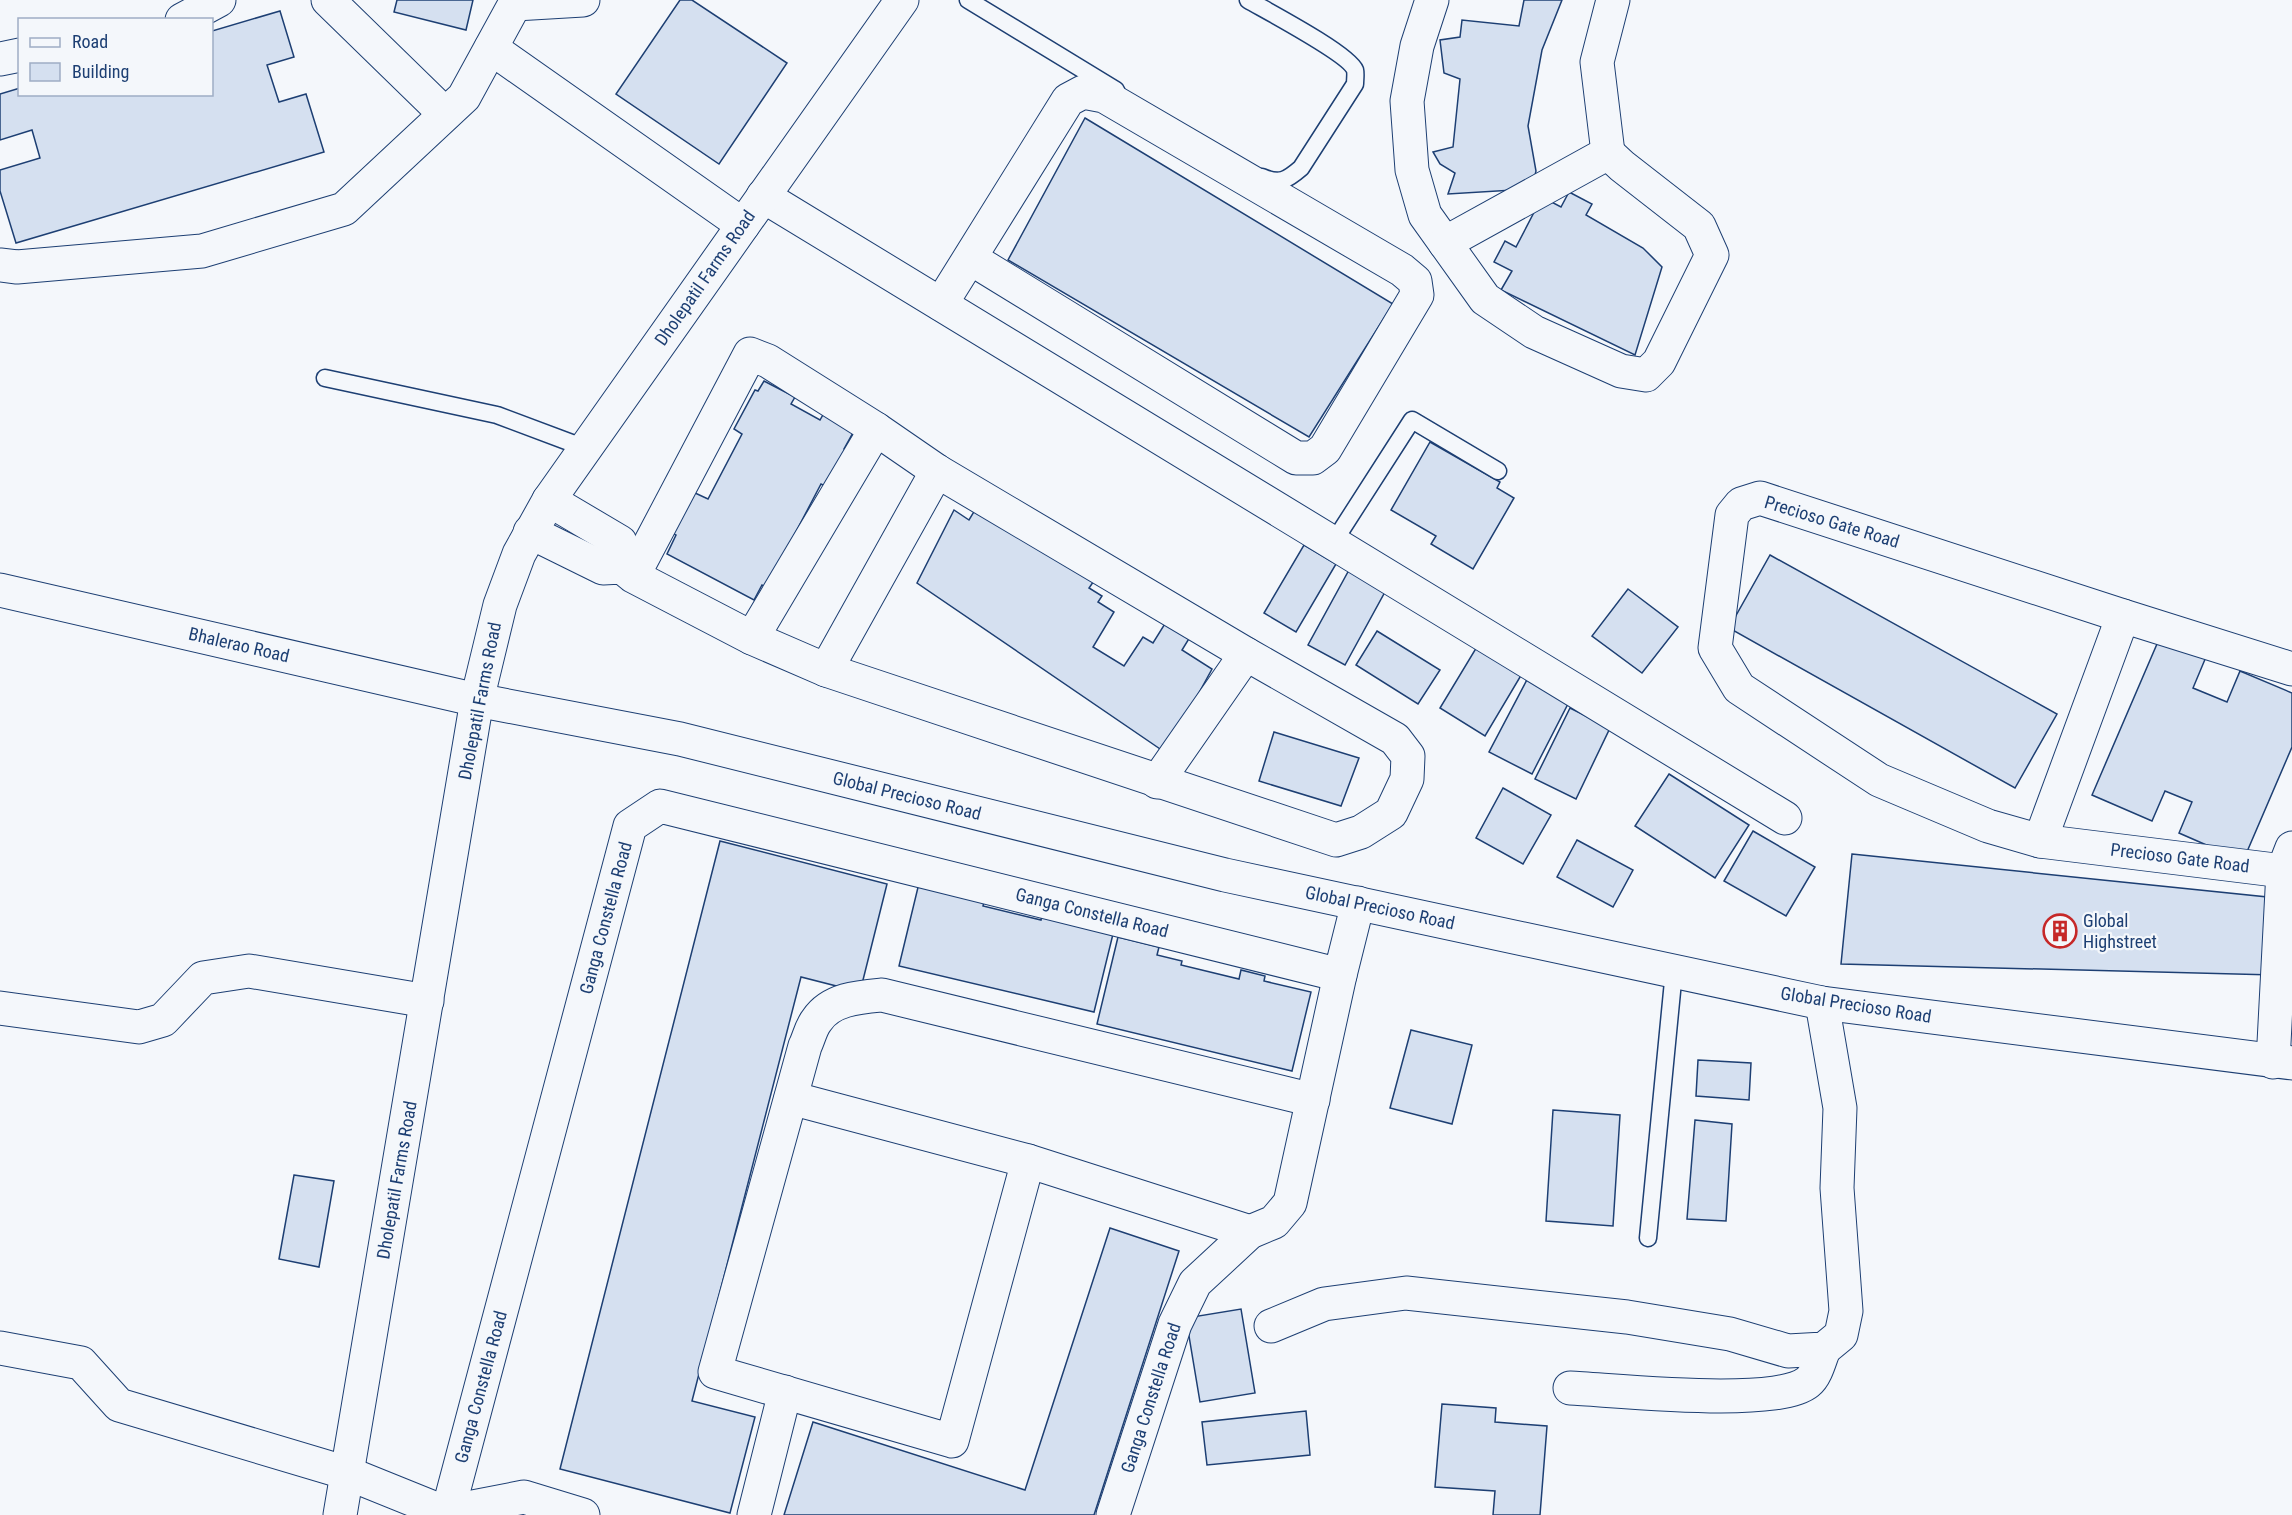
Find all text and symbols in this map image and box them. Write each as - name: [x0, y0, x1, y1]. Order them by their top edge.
- legend: [18, 18, 213, 96]
- text: Road: [72, 31, 108, 52]
- text: Building: [72, 61, 129, 82]
- street label: Dholepatil Farms Road: [650, 206, 759, 349]
- street label: Precioso Gate Road: [1762, 491, 1902, 552]
- street label: Dholepatil Farms Road: [454, 620, 505, 782]
- street label: Bhalerao Road: [187, 623, 292, 666]
- street label: Global Precioso Road: [831, 767, 984, 824]
- street label: Ganga Constella Road: [575, 839, 636, 996]
- street label: Precioso Gate Road: [2109, 839, 2251, 876]
- street label: Global Precioso Road: [1303, 881, 1457, 934]
- street label: Ganga Constella Road: [1014, 883, 1171, 942]
- place label: Global Highstreet: [2083, 910, 2157, 952]
- building icon: Global Highstreet: [2042, 913, 2078, 949]
- street label: Global Precioso Road: [1779, 982, 1933, 1027]
- street label: Dholepatil Farms Road: [372, 1099, 421, 1261]
- street label: Ganga Constella Road: [450, 1308, 511, 1465]
- street label: Ganga Constella Road: [1116, 1320, 1185, 1476]

